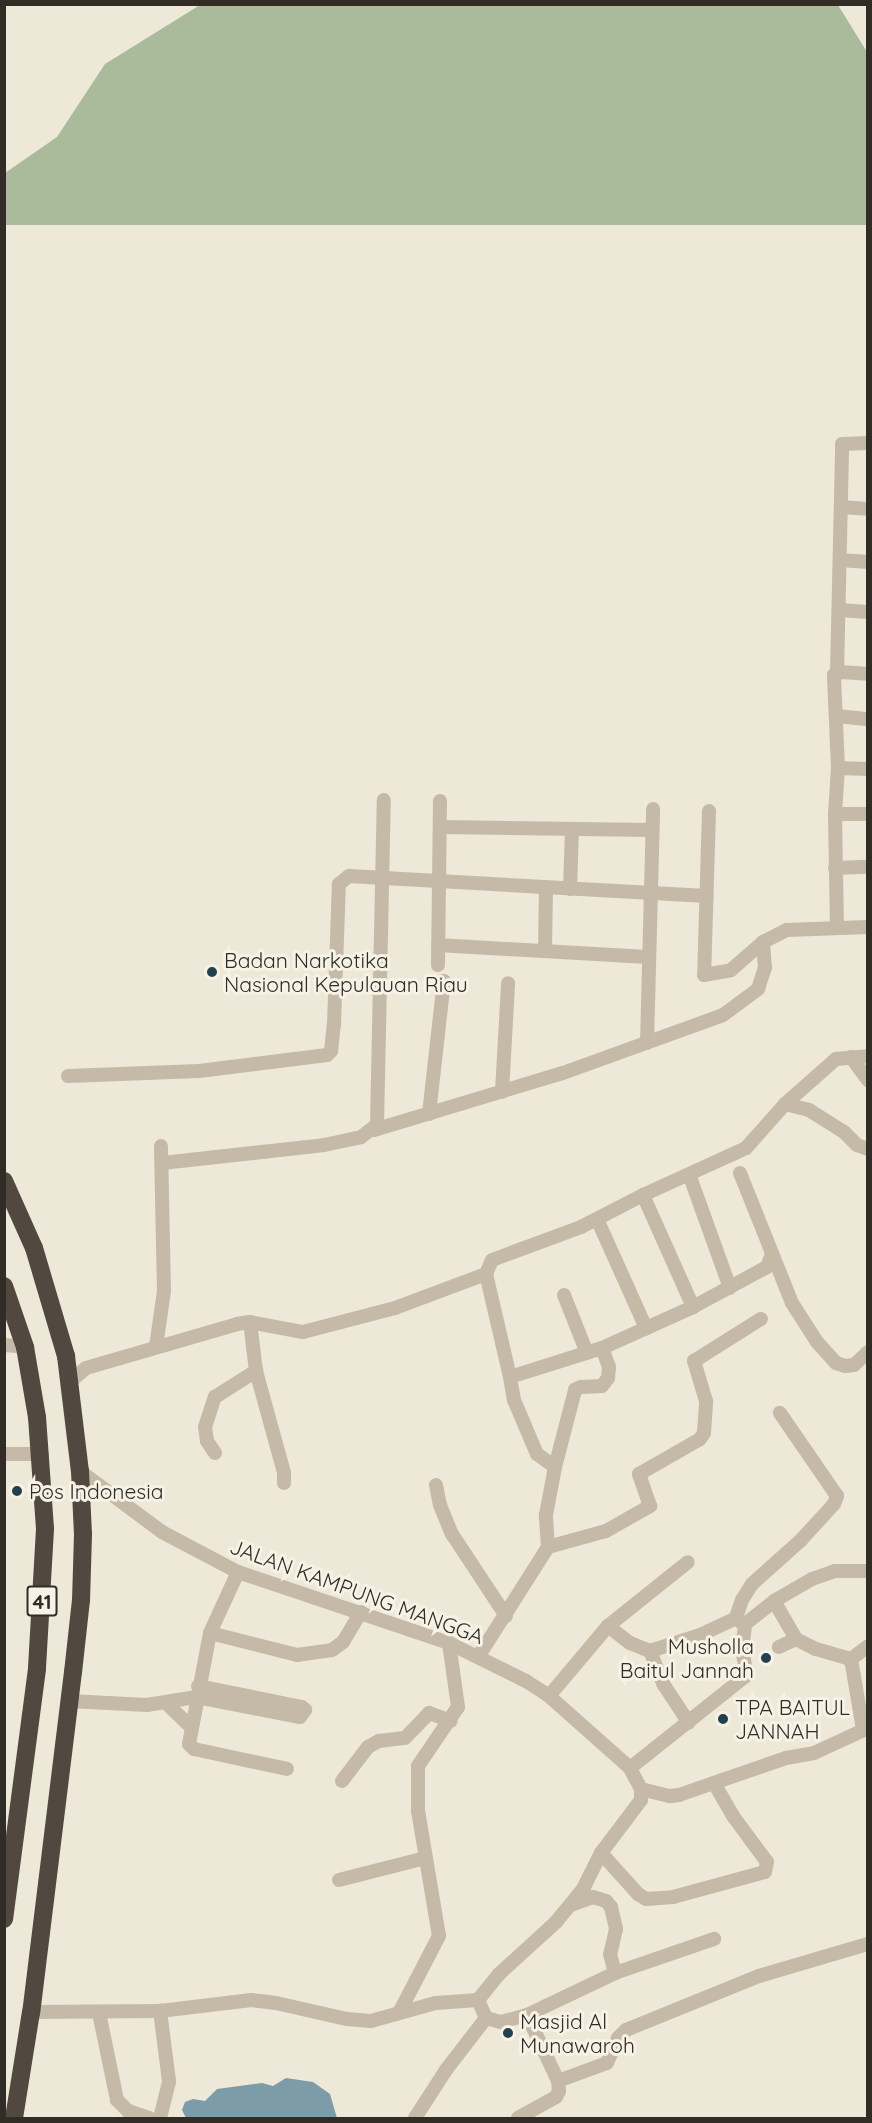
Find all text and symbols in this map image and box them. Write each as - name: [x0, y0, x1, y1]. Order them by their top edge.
- place label: Badan Narkotika Nasional Kepulauan Riau: [224, 947, 468, 997]
- marker: Badan Narkotika Nasional Kepulauan Riau: [205, 965, 219, 979]
- place label: Pos Indonesia: [29, 1478, 163, 1504]
- marker: Pos Indonesia: [10, 1484, 24, 1498]
- street label: JALAN KAMPUNG MANGGA: [227, 1533, 487, 1649]
- road number: 41: [26, 1584, 58, 1618]
- place label: Musholla Baitul Jannah: [620, 1633, 754, 1683]
- marker: Musholla Baitul Jannah: [759, 1651, 773, 1665]
- place label: TPA BAITUL JANNAH: [735, 1694, 850, 1744]
- marker: TPA BAITUL JANNAH: [716, 1712, 730, 1726]
- place label: Masjid Al Munawaroh: [520, 2008, 635, 2058]
- marker: Masjid Al Munawaroh: [501, 2026, 515, 2040]

